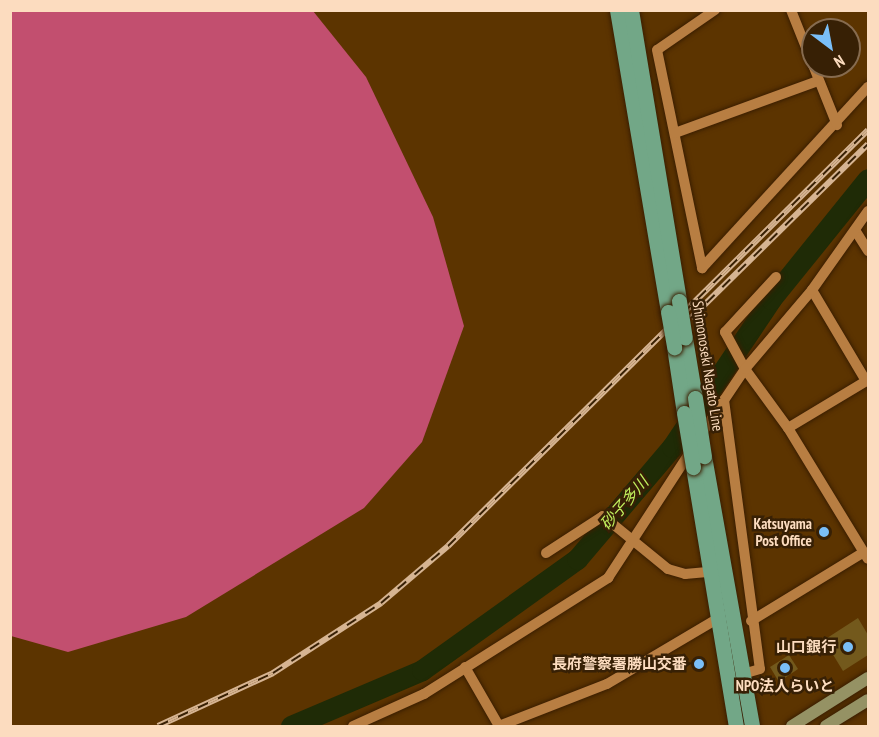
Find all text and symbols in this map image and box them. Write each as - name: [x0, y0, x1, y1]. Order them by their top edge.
- north arrow: [801, 18, 861, 78]
- text: N: [831, 51, 848, 72]
- street label: Shimonoseki Nagato Line: [689, 300, 727, 432]
- water label: 砂子多川: [596, 473, 652, 533]
- place label: Katsuyama Post Office: [754, 514, 812, 549]
- marker: Katsuyama Post Office: [817, 525, 831, 539]
- place label: 山口銀行: [776, 638, 836, 656]
- marker: 山口銀行: [841, 640, 855, 654]
- place label: 長府警察署勝山交番: [552, 655, 687, 673]
- marker: 長府警察署勝山交番: [692, 657, 706, 671]
- marker: NPO法人らいと: [778, 661, 792, 675]
- place label: NPO法人らいと: [736, 677, 834, 695]

